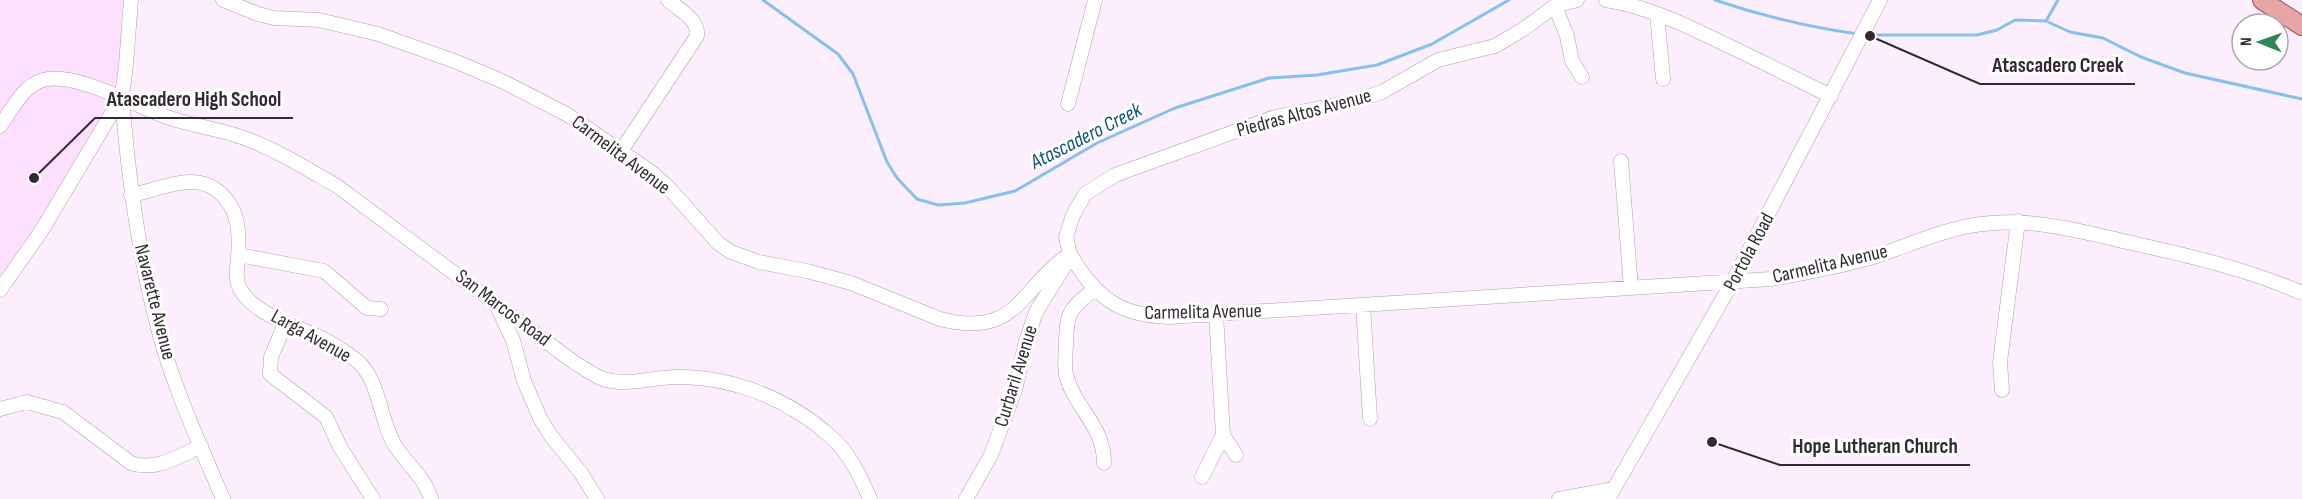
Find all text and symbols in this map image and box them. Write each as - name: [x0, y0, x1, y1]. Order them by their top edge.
- north arrow: [2230, 12, 2290, 72]
- text: N: [2237, 37, 2256, 46]
- callout: Atascadero Creek: [1980, 45, 2135, 84]
- text: Atascadero Creek: [1991, 53, 2124, 78]
- callout: Atascadero High School: [95, 79, 293, 118]
- street label: Piedras Altos Avenue: [1234, 84, 1374, 142]
- text: Atascadero High School: [106, 87, 281, 112]
- water label: Atascadero Creek: [1025, 97, 1147, 175]
- street label: Carmelita Avenue: [567, 110, 675, 200]
- street label: Portola Road: [1718, 209, 1780, 295]
- street label: Carmelita Avenue: [1770, 239, 1890, 289]
- street label: Navarette Avenue: [129, 242, 181, 362]
- street label: San Marcos Road: [451, 264, 555, 352]
- street label: Carmelita Avenue: [1144, 299, 1262, 325]
- street label: Larga Avenue: [267, 304, 355, 368]
- street label: Curbaril Avenue: [989, 322, 1043, 430]
- callout: Hope Lutheran Church: [1780, 426, 1970, 465]
- text: Hope Lutheran Church: [1792, 434, 1958, 459]

